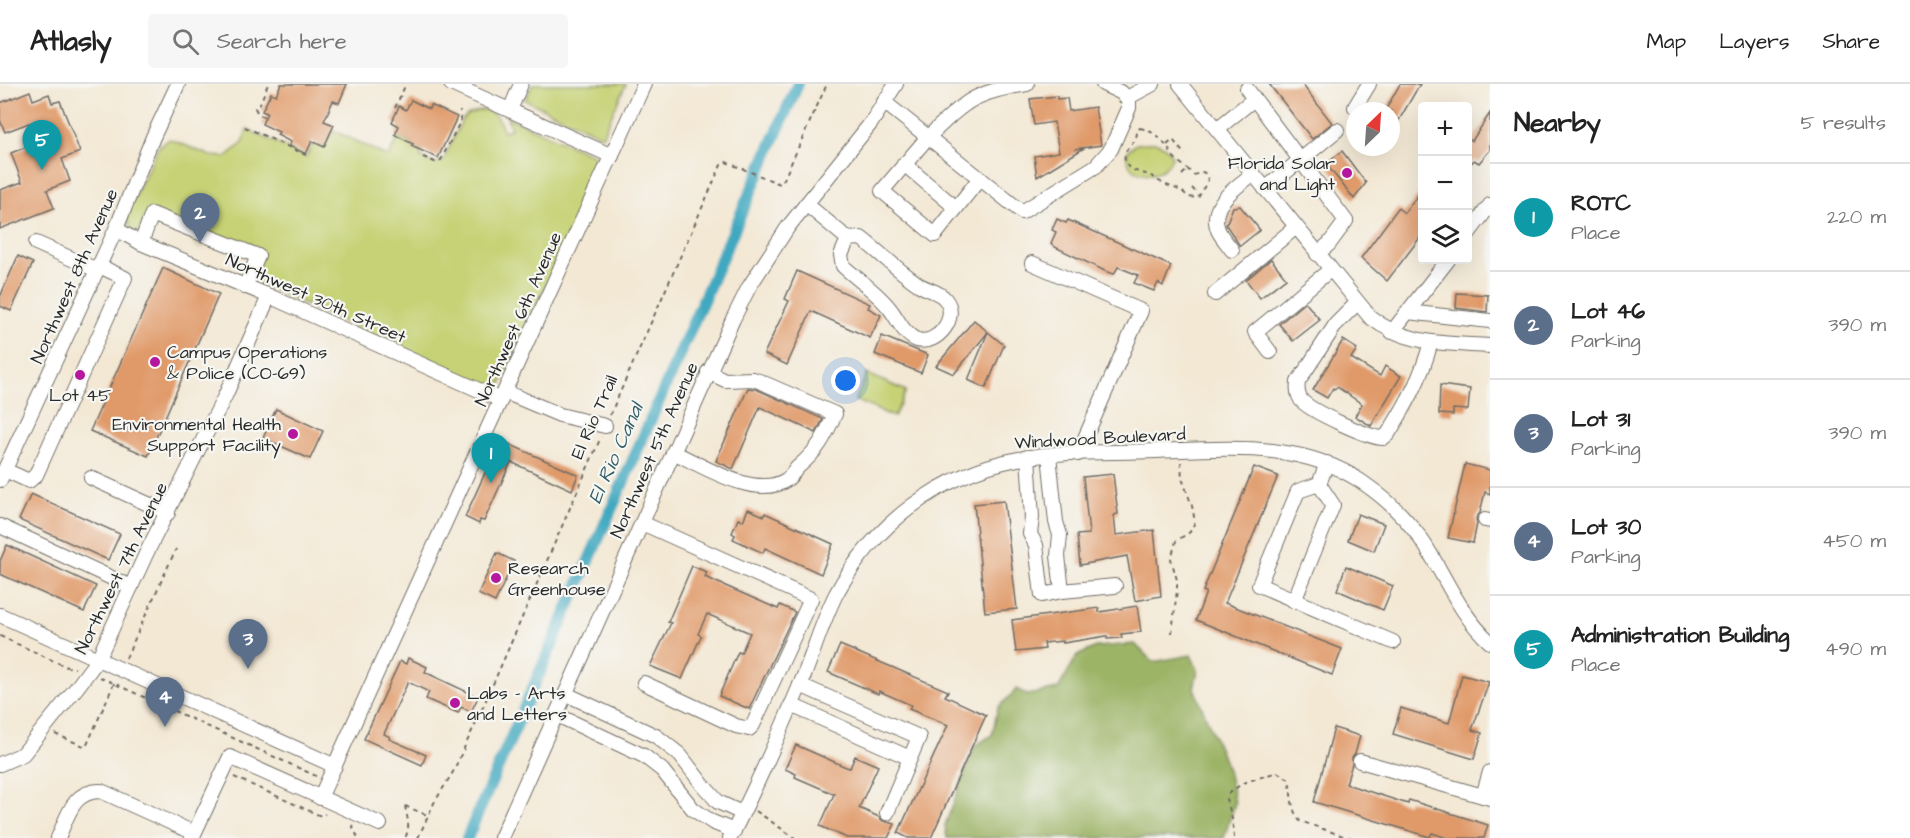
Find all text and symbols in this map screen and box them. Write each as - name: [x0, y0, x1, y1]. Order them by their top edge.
- search box: [148, 14, 568, 68]
- text: Atlasly: [30, 22, 112, 61]
- icon: search: [169, 25, 202, 58]
- text: Search here: [217, 26, 347, 57]
- text: Map: [1646, 27, 1686, 56]
- text: Layers: [1719, 27, 1789, 56]
- text: Share: [1822, 27, 1880, 56]
- north arrow: [1346, 102, 1400, 156]
- map controls: [1418, 102, 1472, 264]
- button: +: [1418, 102, 1472, 156]
- text: Nearby: [1514, 105, 1601, 141]
- text: 5 results: [1801, 109, 1886, 137]
- pin: 5: [22, 120, 62, 170]
- place label: Florida Solar and Light: [1228, 151, 1336, 198]
- button: −: [1418, 156, 1472, 210]
- marker: Florida Solar and Light: [1340, 166, 1354, 180]
- street label: Northwest 8th Avenue: [25, 185, 124, 368]
- text: ROTC: [1571, 188, 1631, 219]
- pin: 2: [180, 194, 220, 243]
- text: 1: [1532, 203, 1535, 231]
- text: 220 m: [1827, 203, 1886, 231]
- button: layers: [1418, 210, 1472, 264]
- text: Place: [1571, 219, 1621, 247]
- street label: Northwest 6th Avenue: [469, 228, 568, 410]
- street label: Northwest 30th Street: [222, 247, 411, 350]
- text: Lot 46: [1571, 296, 1645, 327]
- text: 2: [1528, 311, 1539, 339]
- text: 390 m: [1828, 311, 1886, 339]
- text: Parking: [1571, 327, 1641, 355]
- place label: Campus Operations & Police (CO-69): [167, 340, 327, 386]
- marker: Campus Operations & Police (CO-69): [148, 355, 162, 369]
- street label: Northwest 5th Avenue: [604, 358, 705, 542]
- your location: [831, 366, 860, 395]
- marker: Lot 45: [73, 368, 87, 382]
- street label: El Rio Trail: [565, 371, 624, 463]
- place label: Lot 45: [49, 383, 111, 408]
- water label: El Rio Canal: [581, 396, 652, 508]
- text: Lot 31: [1571, 404, 1630, 435]
- place label: Environmental Health Support Facility: [112, 412, 281, 459]
- text: 3: [1528, 419, 1539, 447]
- text: 390 m: [1828, 419, 1886, 447]
- street label: Windwood Boulevard: [1014, 422, 1186, 455]
- marker: Environmental Health Support Facility: [286, 427, 300, 441]
- pin: 1: [472, 434, 510, 483]
- text: Parking: [1571, 435, 1641, 463]
- street label: Northwest 7th Avenue: [69, 478, 174, 658]
- text: Lot 30: [1571, 512, 1641, 543]
- text: 4: [1527, 527, 1540, 555]
- text: 450 m: [1822, 527, 1886, 555]
- text: Parking: [1571, 543, 1641, 571]
- place label: Research Greenhouse: [508, 556, 606, 602]
- marker: Research Greenhouse: [489, 571, 503, 585]
- pin: 3: [228, 620, 268, 669]
- text: Administration Building: [1571, 620, 1789, 651]
- text: 5: [1526, 635, 1541, 663]
- text: 490 m: [1825, 635, 1886, 663]
- text: Place: [1571, 651, 1621, 679]
- pin: 4: [146, 678, 184, 727]
- place label: Labs - Arts and Letters: [467, 681, 567, 727]
- marker: Labs - Arts and Letters: [448, 696, 462, 710]

